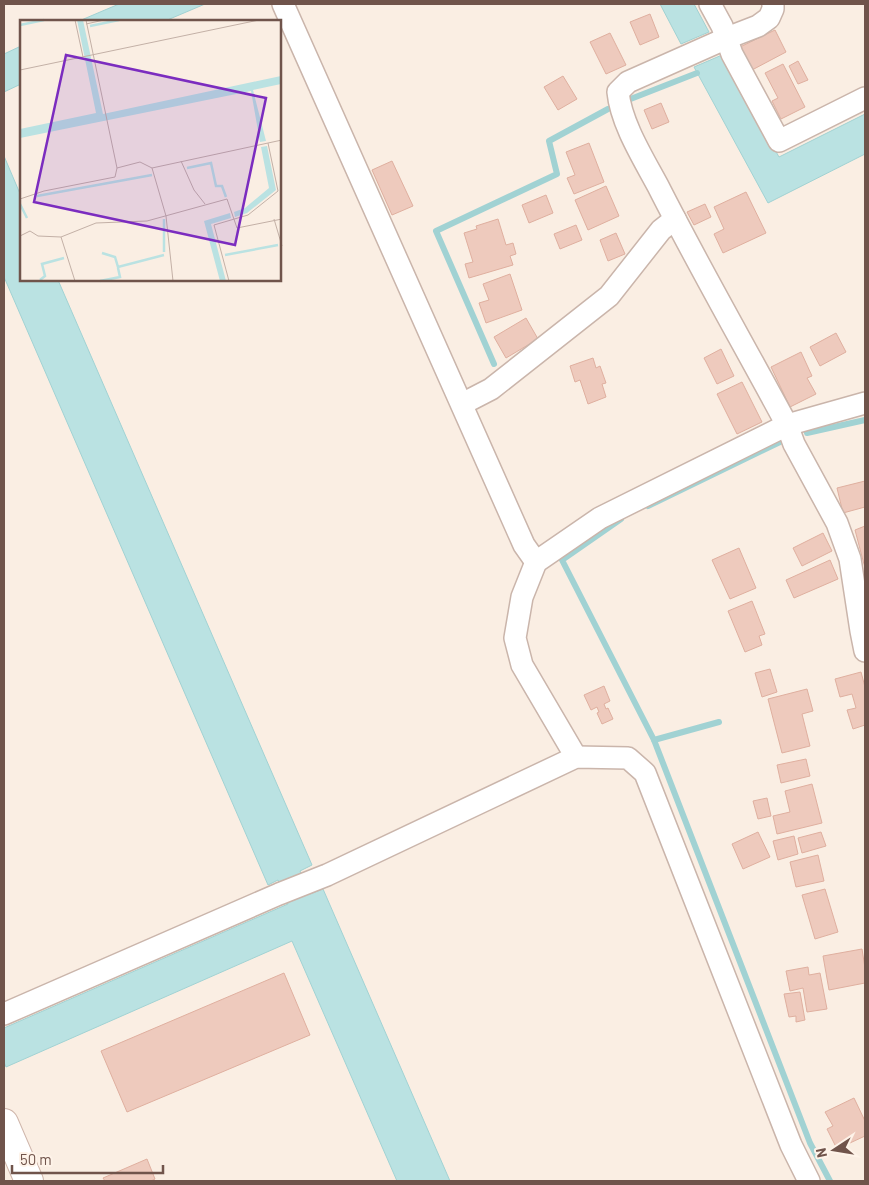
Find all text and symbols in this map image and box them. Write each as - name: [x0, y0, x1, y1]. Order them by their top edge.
- inset map: [20, 20, 281, 281]
- north arrow: [809, 1125, 859, 1175]
- scale bar: [12, 1142, 164, 1174]
- text: N: [812, 1146, 830, 1159]
- text: 50 m: [20, 1150, 52, 1168]

